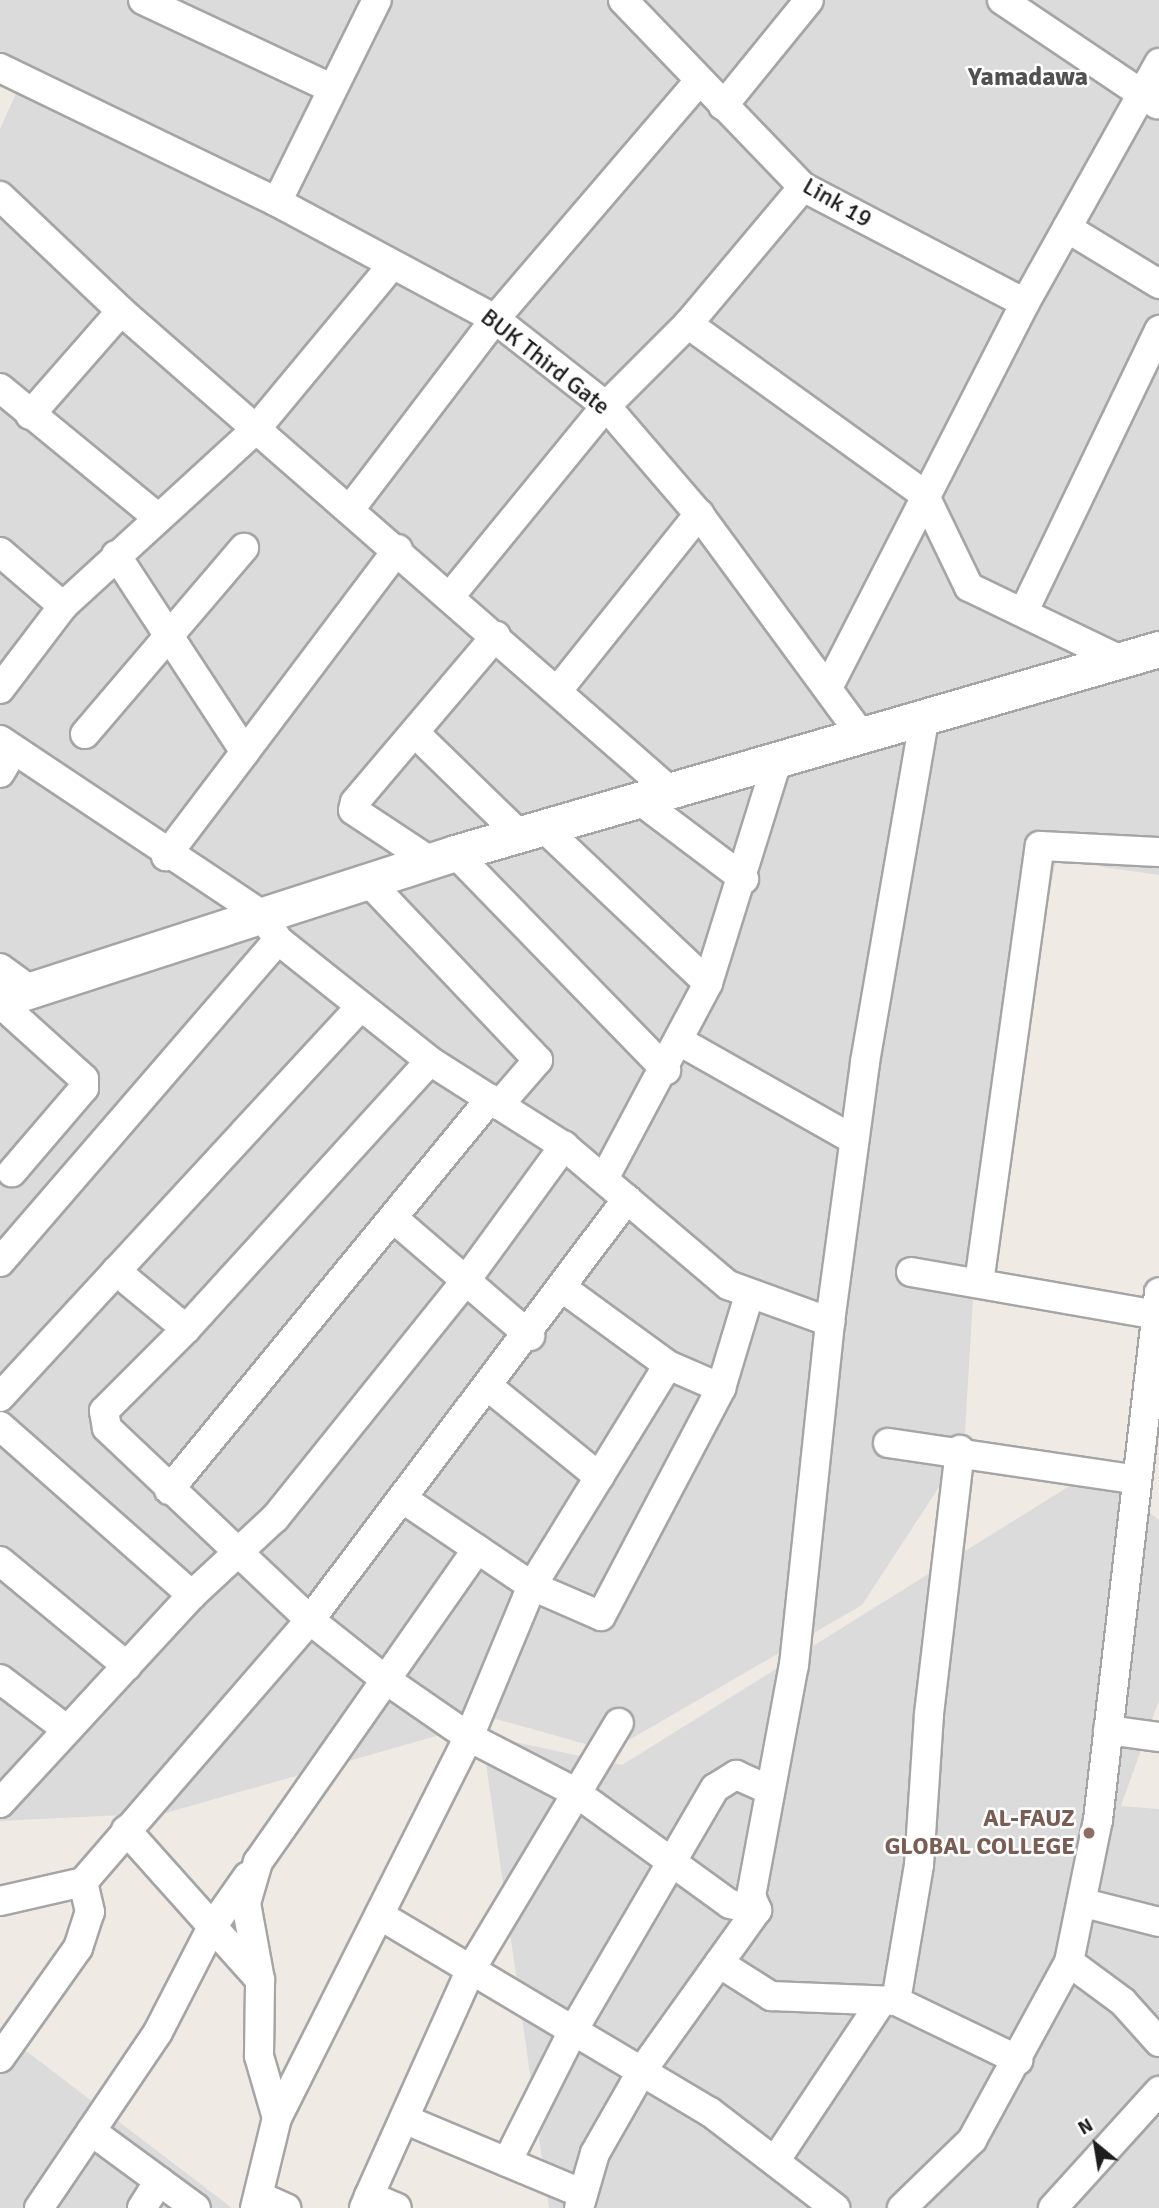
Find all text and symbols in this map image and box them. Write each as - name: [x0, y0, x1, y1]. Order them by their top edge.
- district label: Yamadawa: [968, 62, 1088, 94]
- street label: Link 19: [797, 172, 877, 234]
- street label: BUK Third Gate: [475, 303, 615, 421]
- place label: AL-FAUZ GLOBAL COLLEGE: [885, 1805, 1075, 1861]
- marker: AL-FAUZ GLOBAL COLLEGE: [1081, 1825, 1097, 1841]
- north arrow: [1061, 2110, 1131, 2180]
- text: N: [1074, 2113, 1097, 2141]

